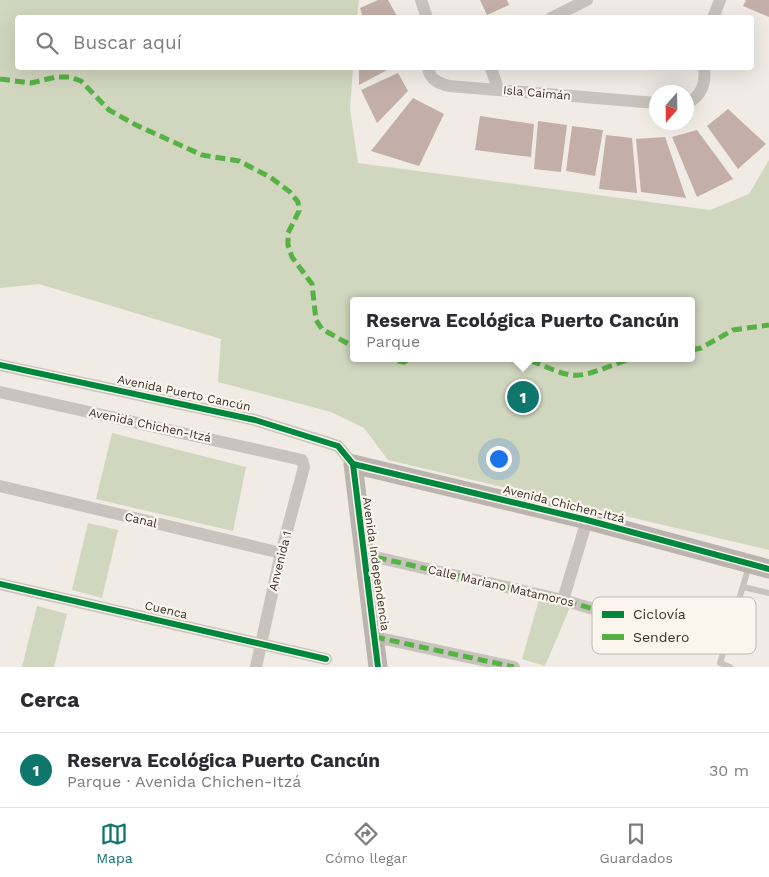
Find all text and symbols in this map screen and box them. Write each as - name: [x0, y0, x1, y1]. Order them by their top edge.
- search box: [15, 15, 754, 70]
- icon: search: [33, 29, 61, 57]
- text: Buscar aquí: [73, 31, 182, 54]
- street label: Isla Caimán: [503, 83, 571, 103]
- north arrow: [649, 85, 694, 130]
- popup: [350, 297, 695, 362]
- text: Reserva Ecológica Puerto Cancún: [366, 309, 679, 332]
- text: Parque: [366, 332, 420, 351]
- street label: Avenida Puerto Cancún: [116, 372, 252, 414]
- pin: 1: [507, 378, 539, 416]
- street label: Avenida Chichen-Itzá: [88, 405, 213, 445]
- your location: [486, 446, 512, 472]
- street label: Avenida Chichen-Itzá: [502, 482, 626, 526]
- street label: Avenida Independencia: [360, 496, 392, 632]
- street label: Canal: [123, 509, 159, 531]
- street label: Anvenida 1: [266, 529, 294, 593]
- street label: Calle Mariano Matamoros: [427, 562, 575, 610]
- legend: [592, 597, 756, 654]
- street label: Cuenca: [143, 598, 189, 622]
- text: Ciclovía: [633, 606, 686, 622]
- text: Sendero: [633, 629, 689, 645]
- text: Cerca: [20, 687, 79, 712]
- text: Reserva Ecológica Puerto Cancún: [67, 749, 380, 772]
- text: 1: [33, 761, 39, 780]
- text: 30 m: [709, 761, 749, 780]
- text: Parque · Avenida Chichen-Itzá: [67, 772, 301, 791]
- tab: Mapa: [96, 820, 133, 866]
- tab: Cómo llegar: [325, 820, 407, 866]
- tab: Guardados: [599, 820, 673, 866]

